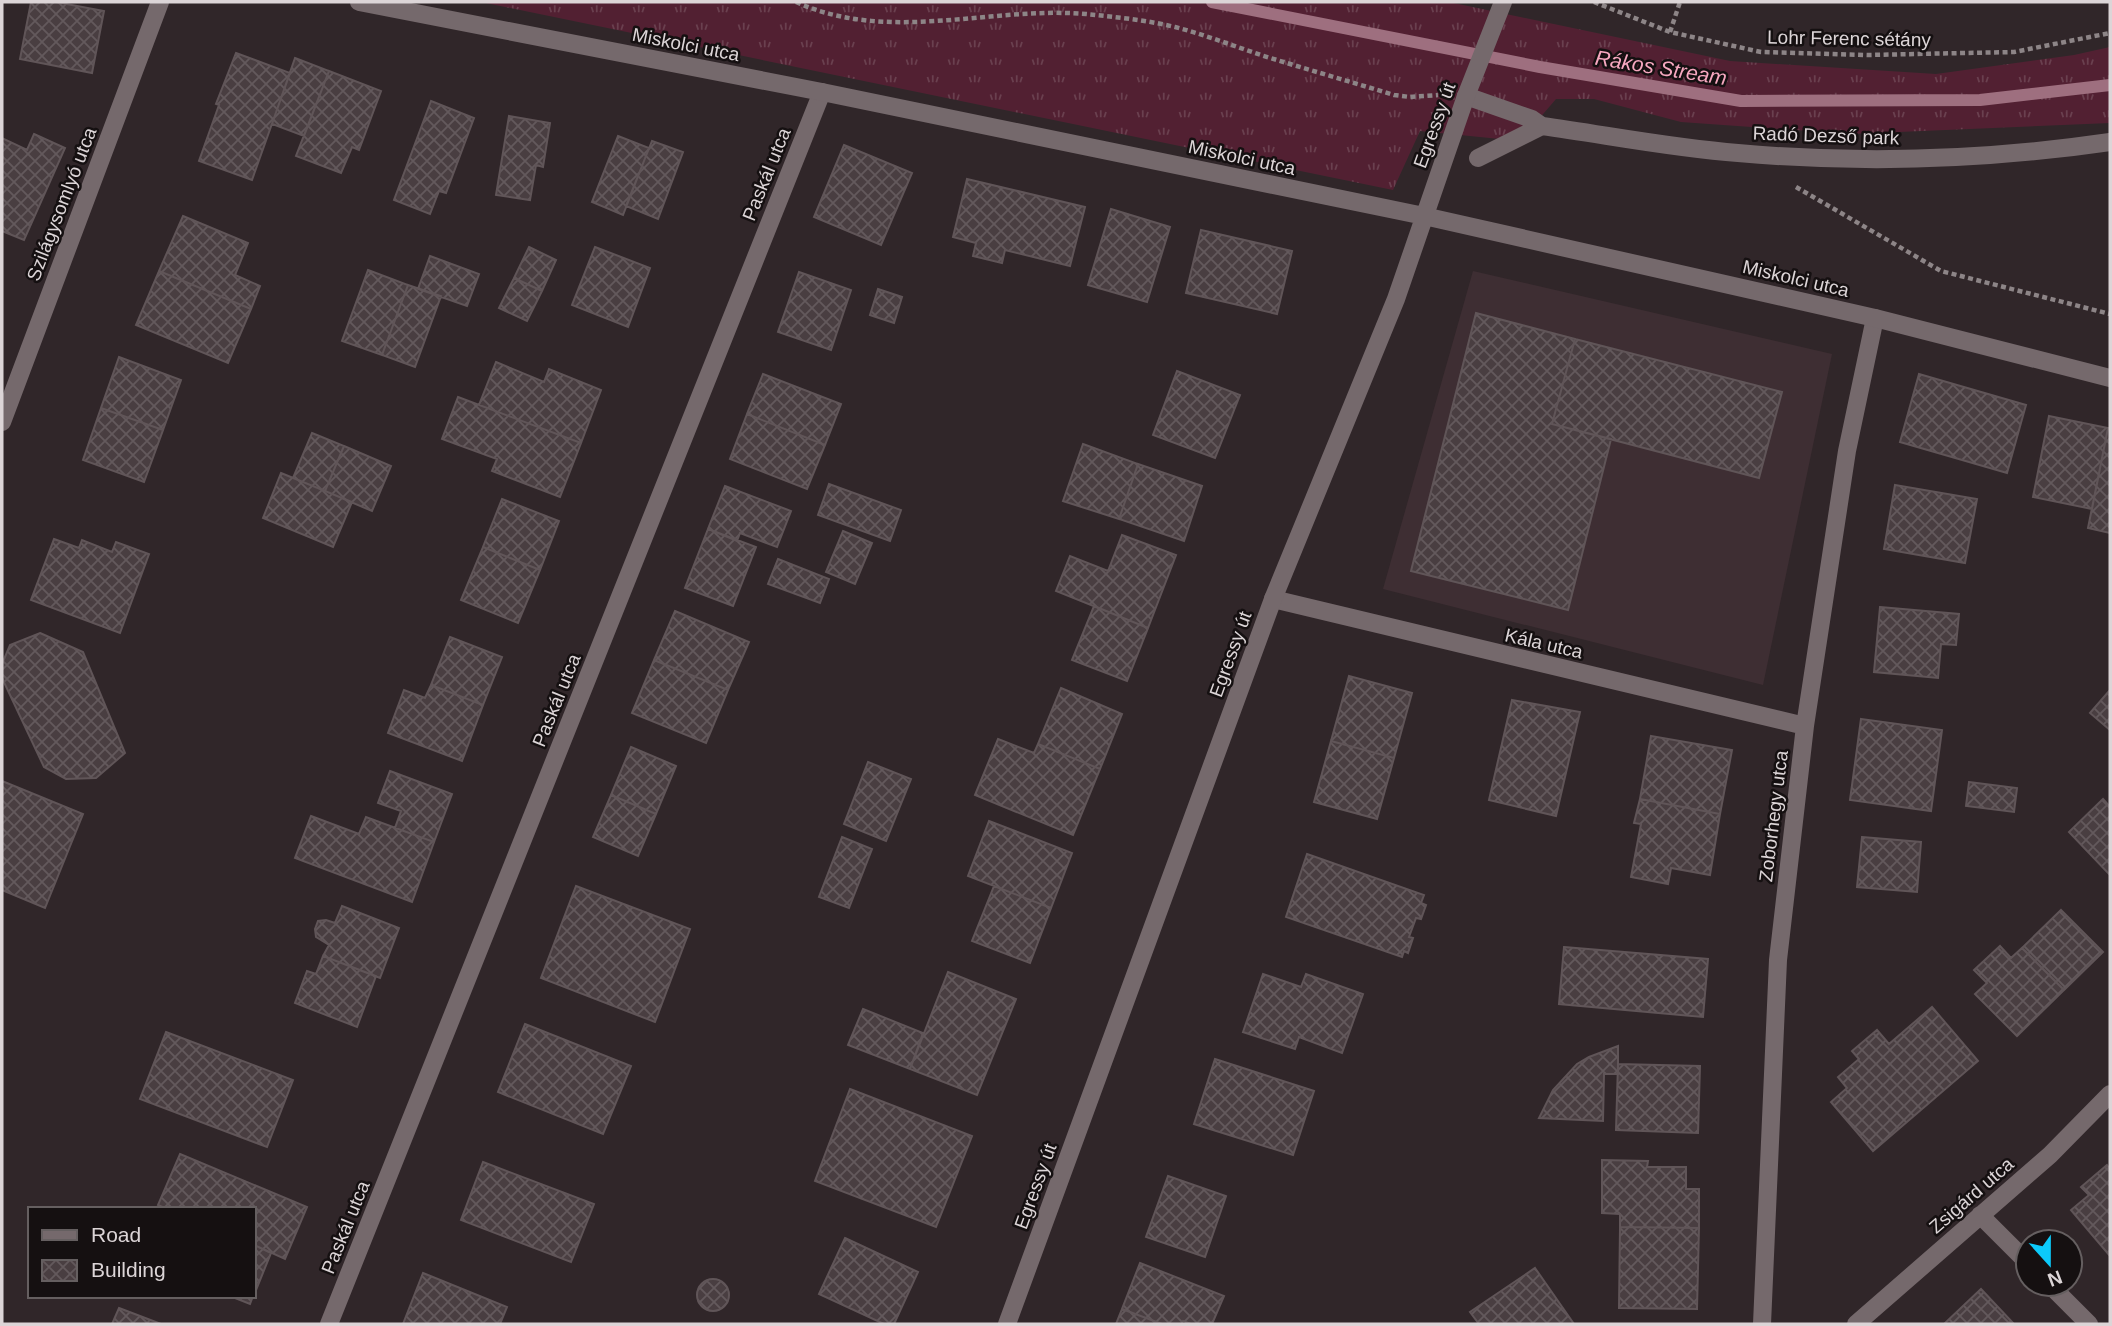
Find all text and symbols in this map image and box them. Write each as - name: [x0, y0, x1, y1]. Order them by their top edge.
- street label: Miskolci utca: [631, 24, 742, 65]
- street label: Lohr Ferenc sétány: [1767, 27, 1932, 50]
- water label: Rákos Stream: [1594, 46, 1729, 89]
- street label: Egressy út: [1409, 79, 1460, 171]
- street label: Radó Dezső park: [1752, 122, 1900, 149]
- street label: Szilágysomlyó utca: [23, 124, 101, 284]
- street label: Paskál utca: [738, 124, 795, 224]
- street label: Miskolci utca: [1187, 136, 1298, 179]
- street label: Miskolci utca: [1741, 256, 1852, 301]
- street label: Egressy út: [1205, 608, 1256, 700]
- street label: Kála utca: [1503, 624, 1585, 663]
- street label: Paskál utca: [528, 650, 585, 750]
- street label: Zoborhegy utca: [1755, 749, 1792, 883]
- street label: Egressy út: [1010, 1140, 1061, 1232]
- street label: Zsigárd utca: [1925, 1153, 2018, 1238]
- street label: Paskál utca: [317, 1177, 374, 1277]
- legend: [28, 1207, 256, 1298]
- text: Road: [91, 1223, 141, 1246]
- north arrow: [2014, 1228, 2084, 1298]
- text: Building: [91, 1258, 166, 1281]
- text: N: [2045, 1266, 2065, 1291]

